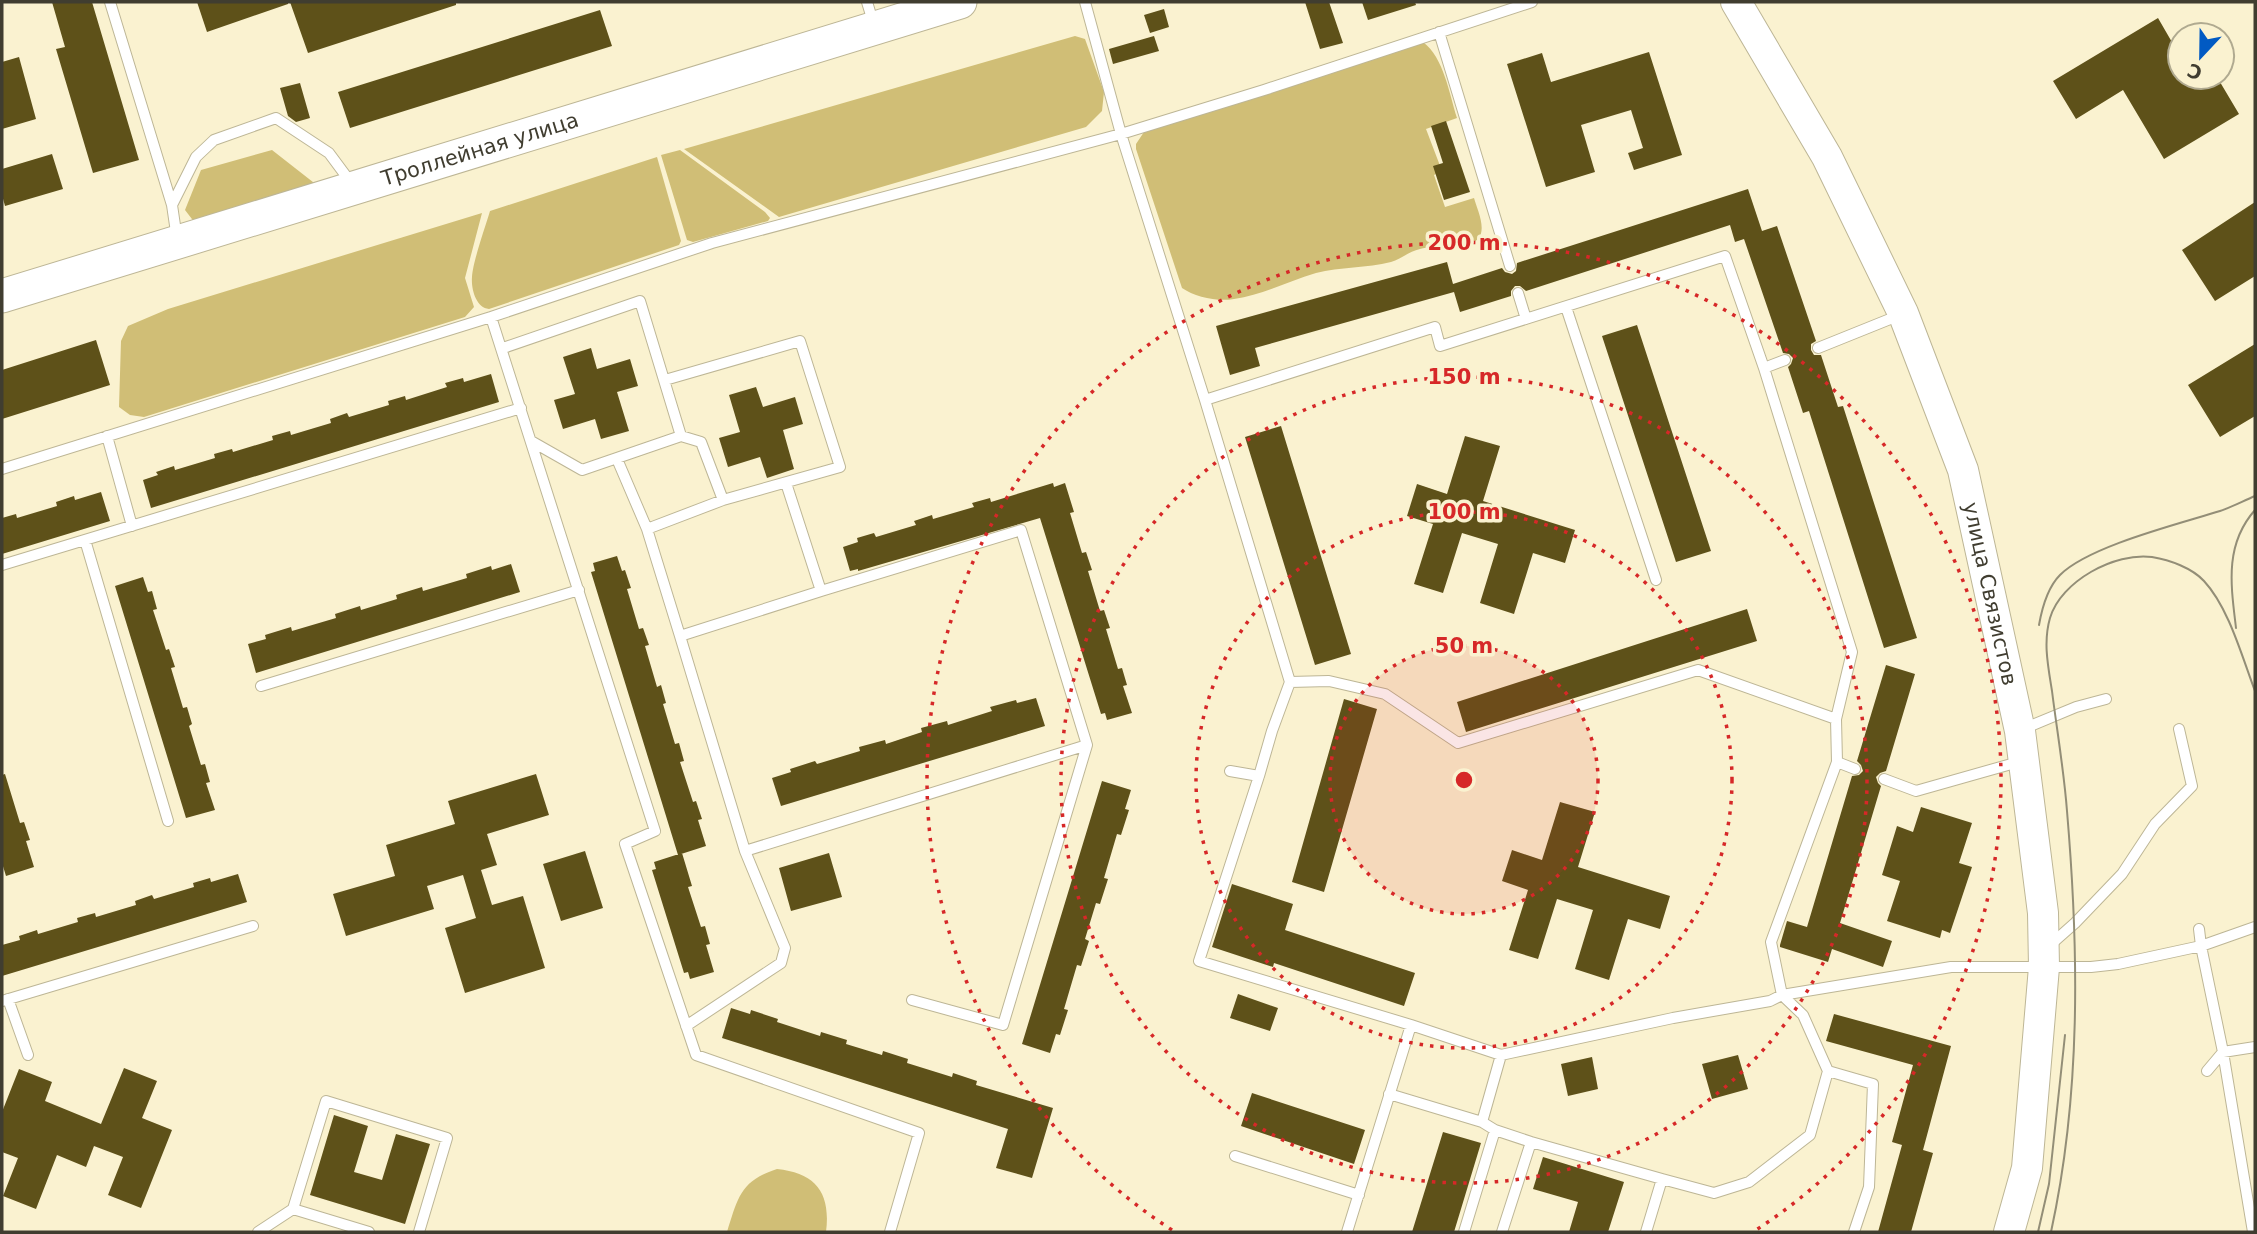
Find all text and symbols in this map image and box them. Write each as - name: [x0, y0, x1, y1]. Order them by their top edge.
- north arrow: [2166, 21, 2236, 91]
- text: С: [2184, 59, 2205, 85]
- street label: Троллейная улица: [377, 108, 582, 191]
- text: 200 m: [1427, 231, 1501, 255]
- text: 150 m: [1427, 365, 1501, 389]
- text: 100 m: [1427, 500, 1501, 524]
- street label: улица Связистов: [1958, 500, 2022, 688]
- text: 50 m: [1435, 634, 1493, 658]
- centre of rings: [1452, 768, 1476, 792]

